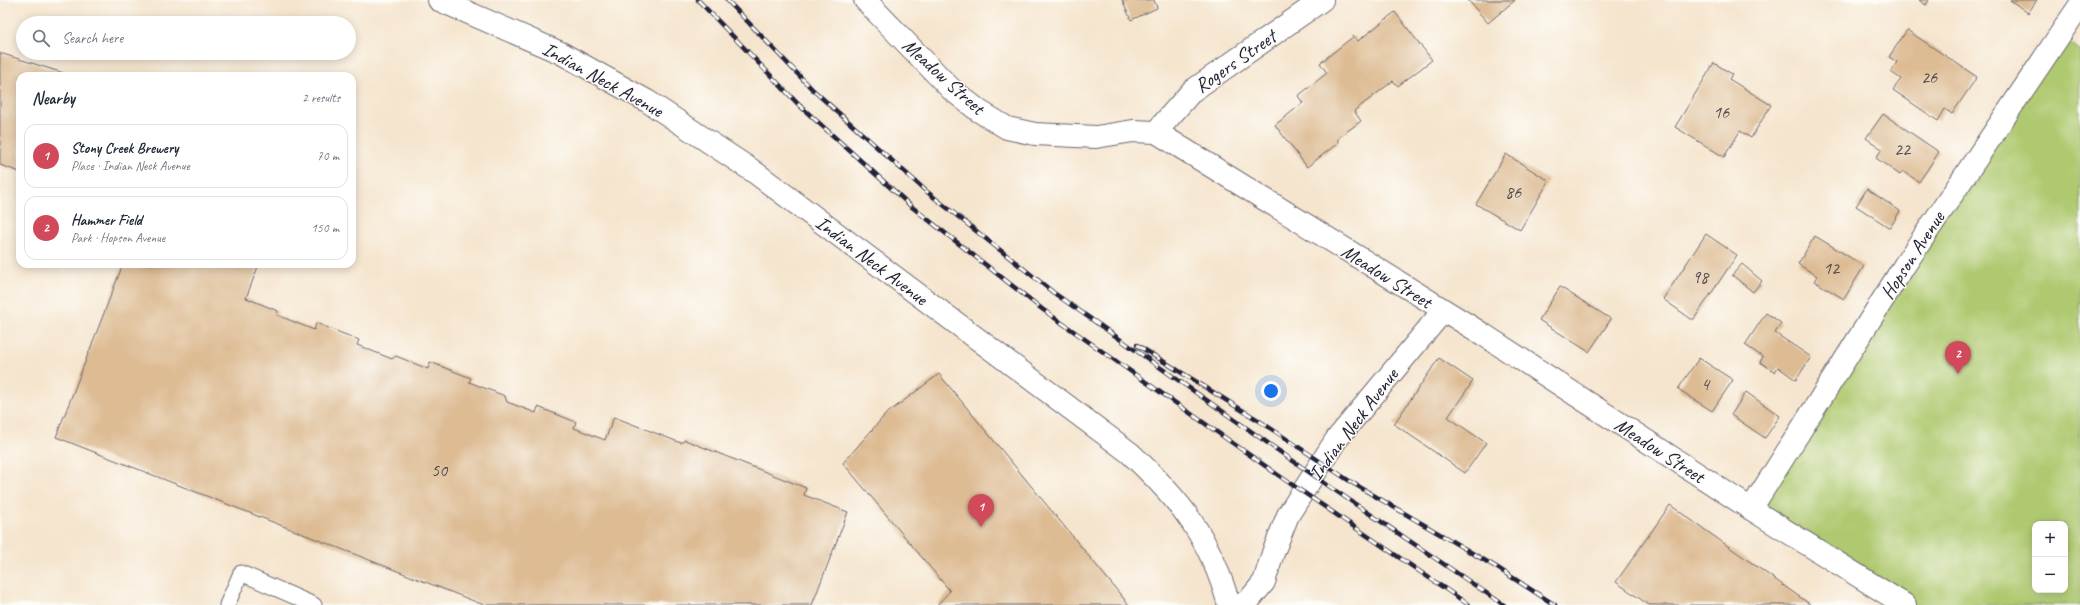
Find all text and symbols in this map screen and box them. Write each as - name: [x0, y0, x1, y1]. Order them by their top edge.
- search box: [16, 16, 356, 60]
- street label: Rogers Street: [1190, 22, 1284, 98]
- icon: search: [30, 27, 52, 49]
- text: Search here: [62, 29, 123, 48]
- street label: Meadow Street: [897, 33, 992, 121]
- street label: Indian Neck Avenue: [538, 36, 669, 124]
- house number: 26: [1921, 66, 1938, 88]
- text: Nearby: [32, 88, 75, 109]
- text: 2 results: [302, 90, 340, 106]
- house number: 16: [1713, 101, 1730, 123]
- house number: 22: [1894, 138, 1912, 160]
- text: Stony Creek Brewery: [71, 139, 178, 158]
- text: 1: [43, 148, 49, 164]
- text: 70 m: [317, 148, 339, 164]
- text: Place · Indian Neck Avenue: [71, 158, 190, 174]
- house number: 86: [1505, 181, 1522, 203]
- street label: Hopson Avenue: [1875, 205, 1951, 304]
- street label: Indian Neck Avenue: [811, 210, 934, 312]
- text: Hammer Field: [71, 211, 142, 230]
- text: 2: [43, 220, 49, 236]
- text: 150 m: [311, 220, 339, 236]
- text: Park · Hopson Avenue: [71, 230, 165, 246]
- street label: Meadow Street: [1337, 239, 1439, 315]
- house number: 12: [1823, 257, 1841, 279]
- house number: 98: [1692, 266, 1710, 288]
- pin: 2: [1945, 341, 1971, 374]
- street label: Indian Neck Avenue: [1303, 362, 1405, 485]
- house number: 4: [1701, 373, 1711, 395]
- your location: [1261, 381, 1281, 401]
- street label: Meadow Street: [1610, 412, 1711, 490]
- house number: 50: [431, 459, 449, 481]
- pin: 1: [968, 494, 994, 527]
- map controls: [2032, 521, 2068, 593]
- button: +: [2032, 521, 2068, 557]
- button: −: [2032, 557, 2068, 593]

